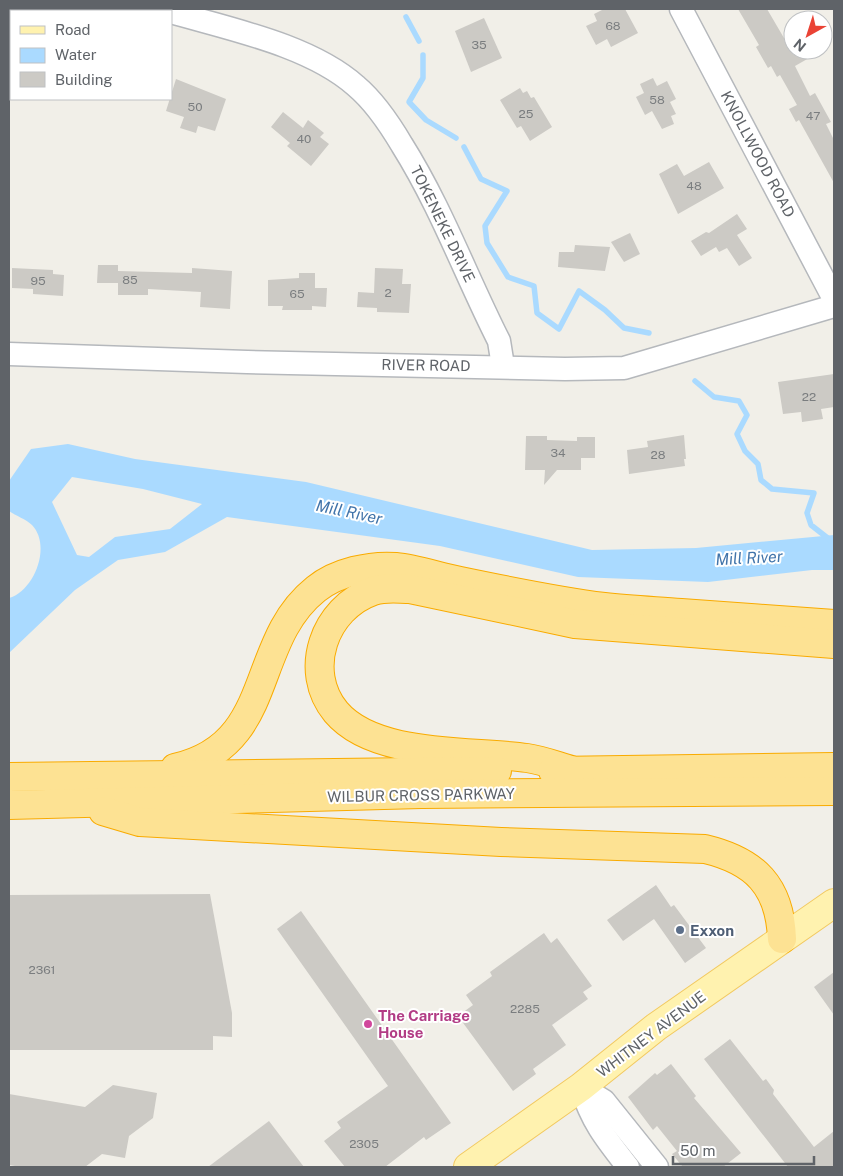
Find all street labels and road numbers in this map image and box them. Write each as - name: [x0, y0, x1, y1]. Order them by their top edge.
- street label: KNOLLWOOD ROAD: [718, 88, 798, 220]
- street label: TOKENEKE DRIVE: [407, 163, 479, 285]
- street label: RIVER ROAD: [381, 356, 471, 374]
- street label: WILBUR CROSS PARKWAY: [327, 785, 515, 805]
- street label: WHITNEY AVENUE: [593, 988, 709, 1080]

